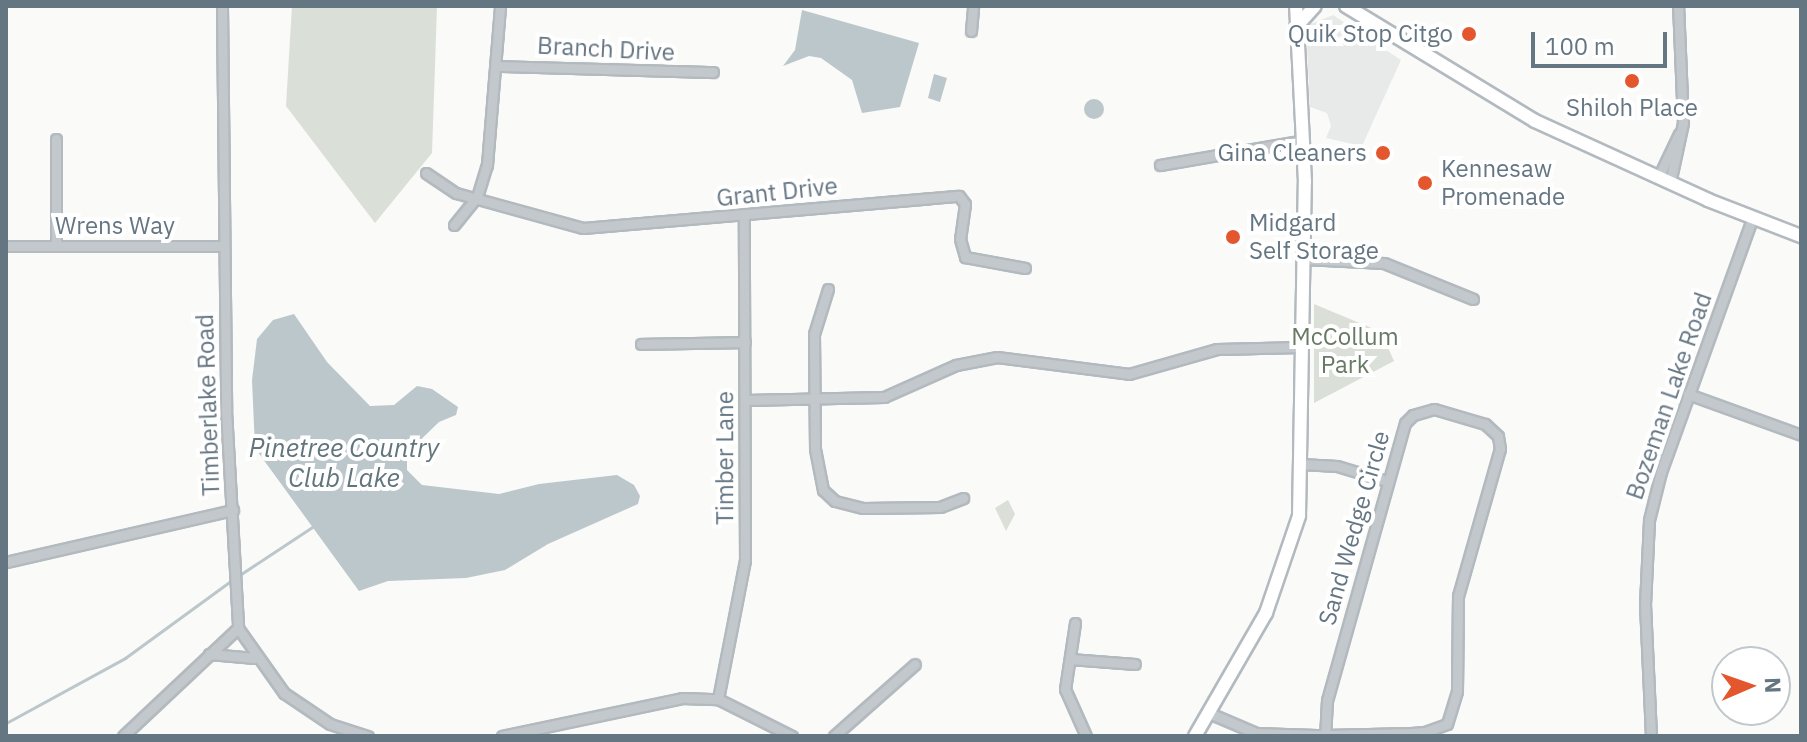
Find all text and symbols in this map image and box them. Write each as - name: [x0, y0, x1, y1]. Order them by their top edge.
- scale bar: [1535, 16, 1671, 66]
- place label: Quik Stop Citgo: [1288, 20, 1453, 48]
- marker: Quik Stop Citgo: [1460, 25, 1478, 43]
- text: 100 m: [1545, 30, 1615, 62]
- street label: Branch Drive: [536, 31, 676, 67]
- marker: Shiloh Place: [1623, 72, 1641, 90]
- place label: Shiloh Place: [1566, 94, 1698, 122]
- place label: Gina Cleaners: [1217, 139, 1367, 167]
- marker: Gina Cleaners: [1374, 144, 1392, 162]
- place label: Kennesaw Promenade: [1441, 155, 1565, 211]
- street label: Grant Drive: [715, 171, 839, 213]
- marker: Kennesaw Promenade: [1416, 174, 1434, 192]
- place label: Midgard Self Storage: [1249, 209, 1379, 265]
- street label: Wrens Way: [55, 212, 175, 240]
- marker: Midgard Self Storage: [1224, 228, 1242, 246]
- street label: Bozeman Lake Road: [1620, 289, 1718, 503]
- street label: Timberlake Road: [190, 313, 226, 497]
- park label: McCollum Park: [1291, 323, 1399, 379]
- street label: Timber Lane: [711, 391, 739, 525]
- street label: Sand Wedge Circle: [1312, 428, 1396, 628]
- water label: Pinetree Country Club Lake: [249, 432, 439, 494]
- north arrow: [1711, 646, 1791, 726]
- text: N: [1759, 677, 1788, 694]

